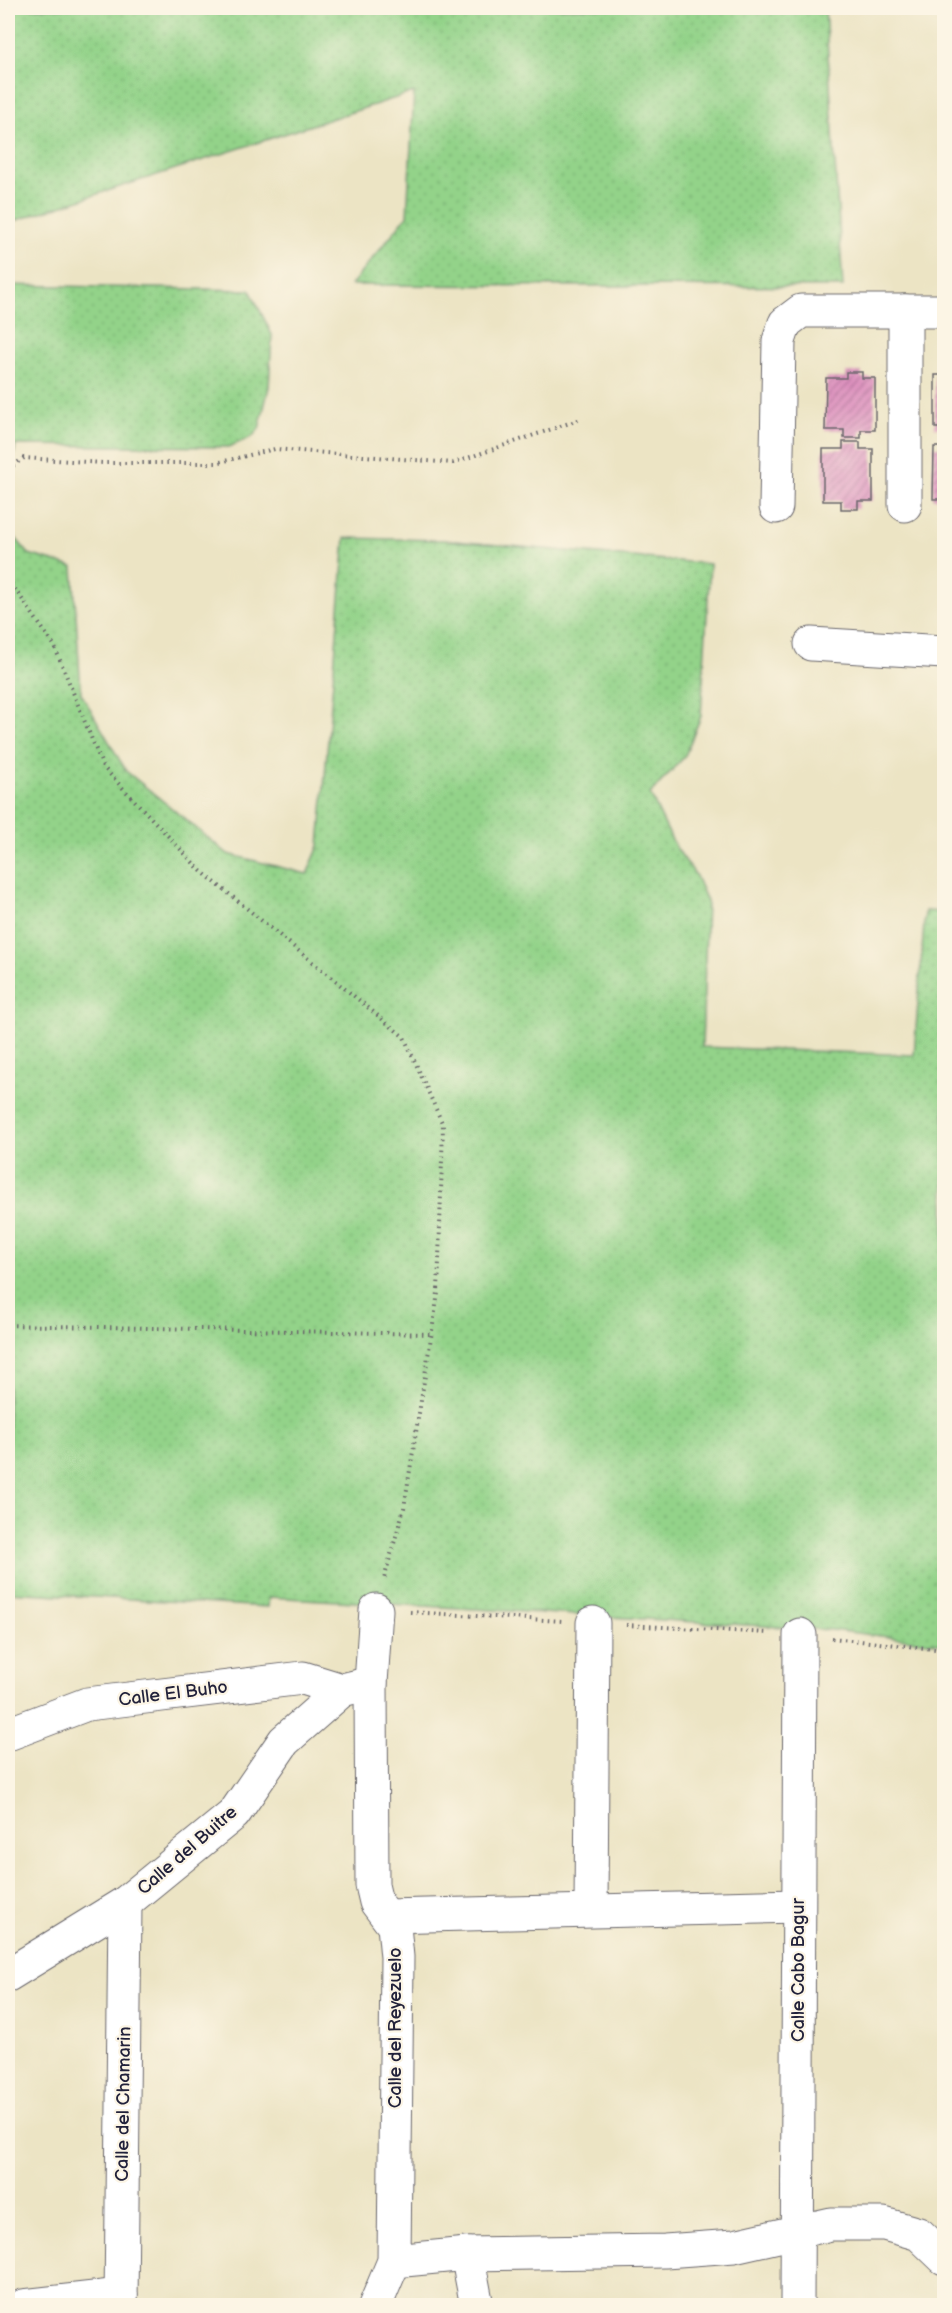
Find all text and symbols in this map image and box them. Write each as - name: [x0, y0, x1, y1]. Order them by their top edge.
- street label: Calle El Buho: [117, 1676, 229, 1711]
- street label: Calle del Buitre: [133, 1801, 242, 1899]
- street label: Calle Cabo Bagur: [788, 1897, 809, 2042]
- street label: Calle del Reyezuelo: [385, 1948, 406, 2108]
- street label: Calle del Chamarin: [112, 2026, 135, 2182]

